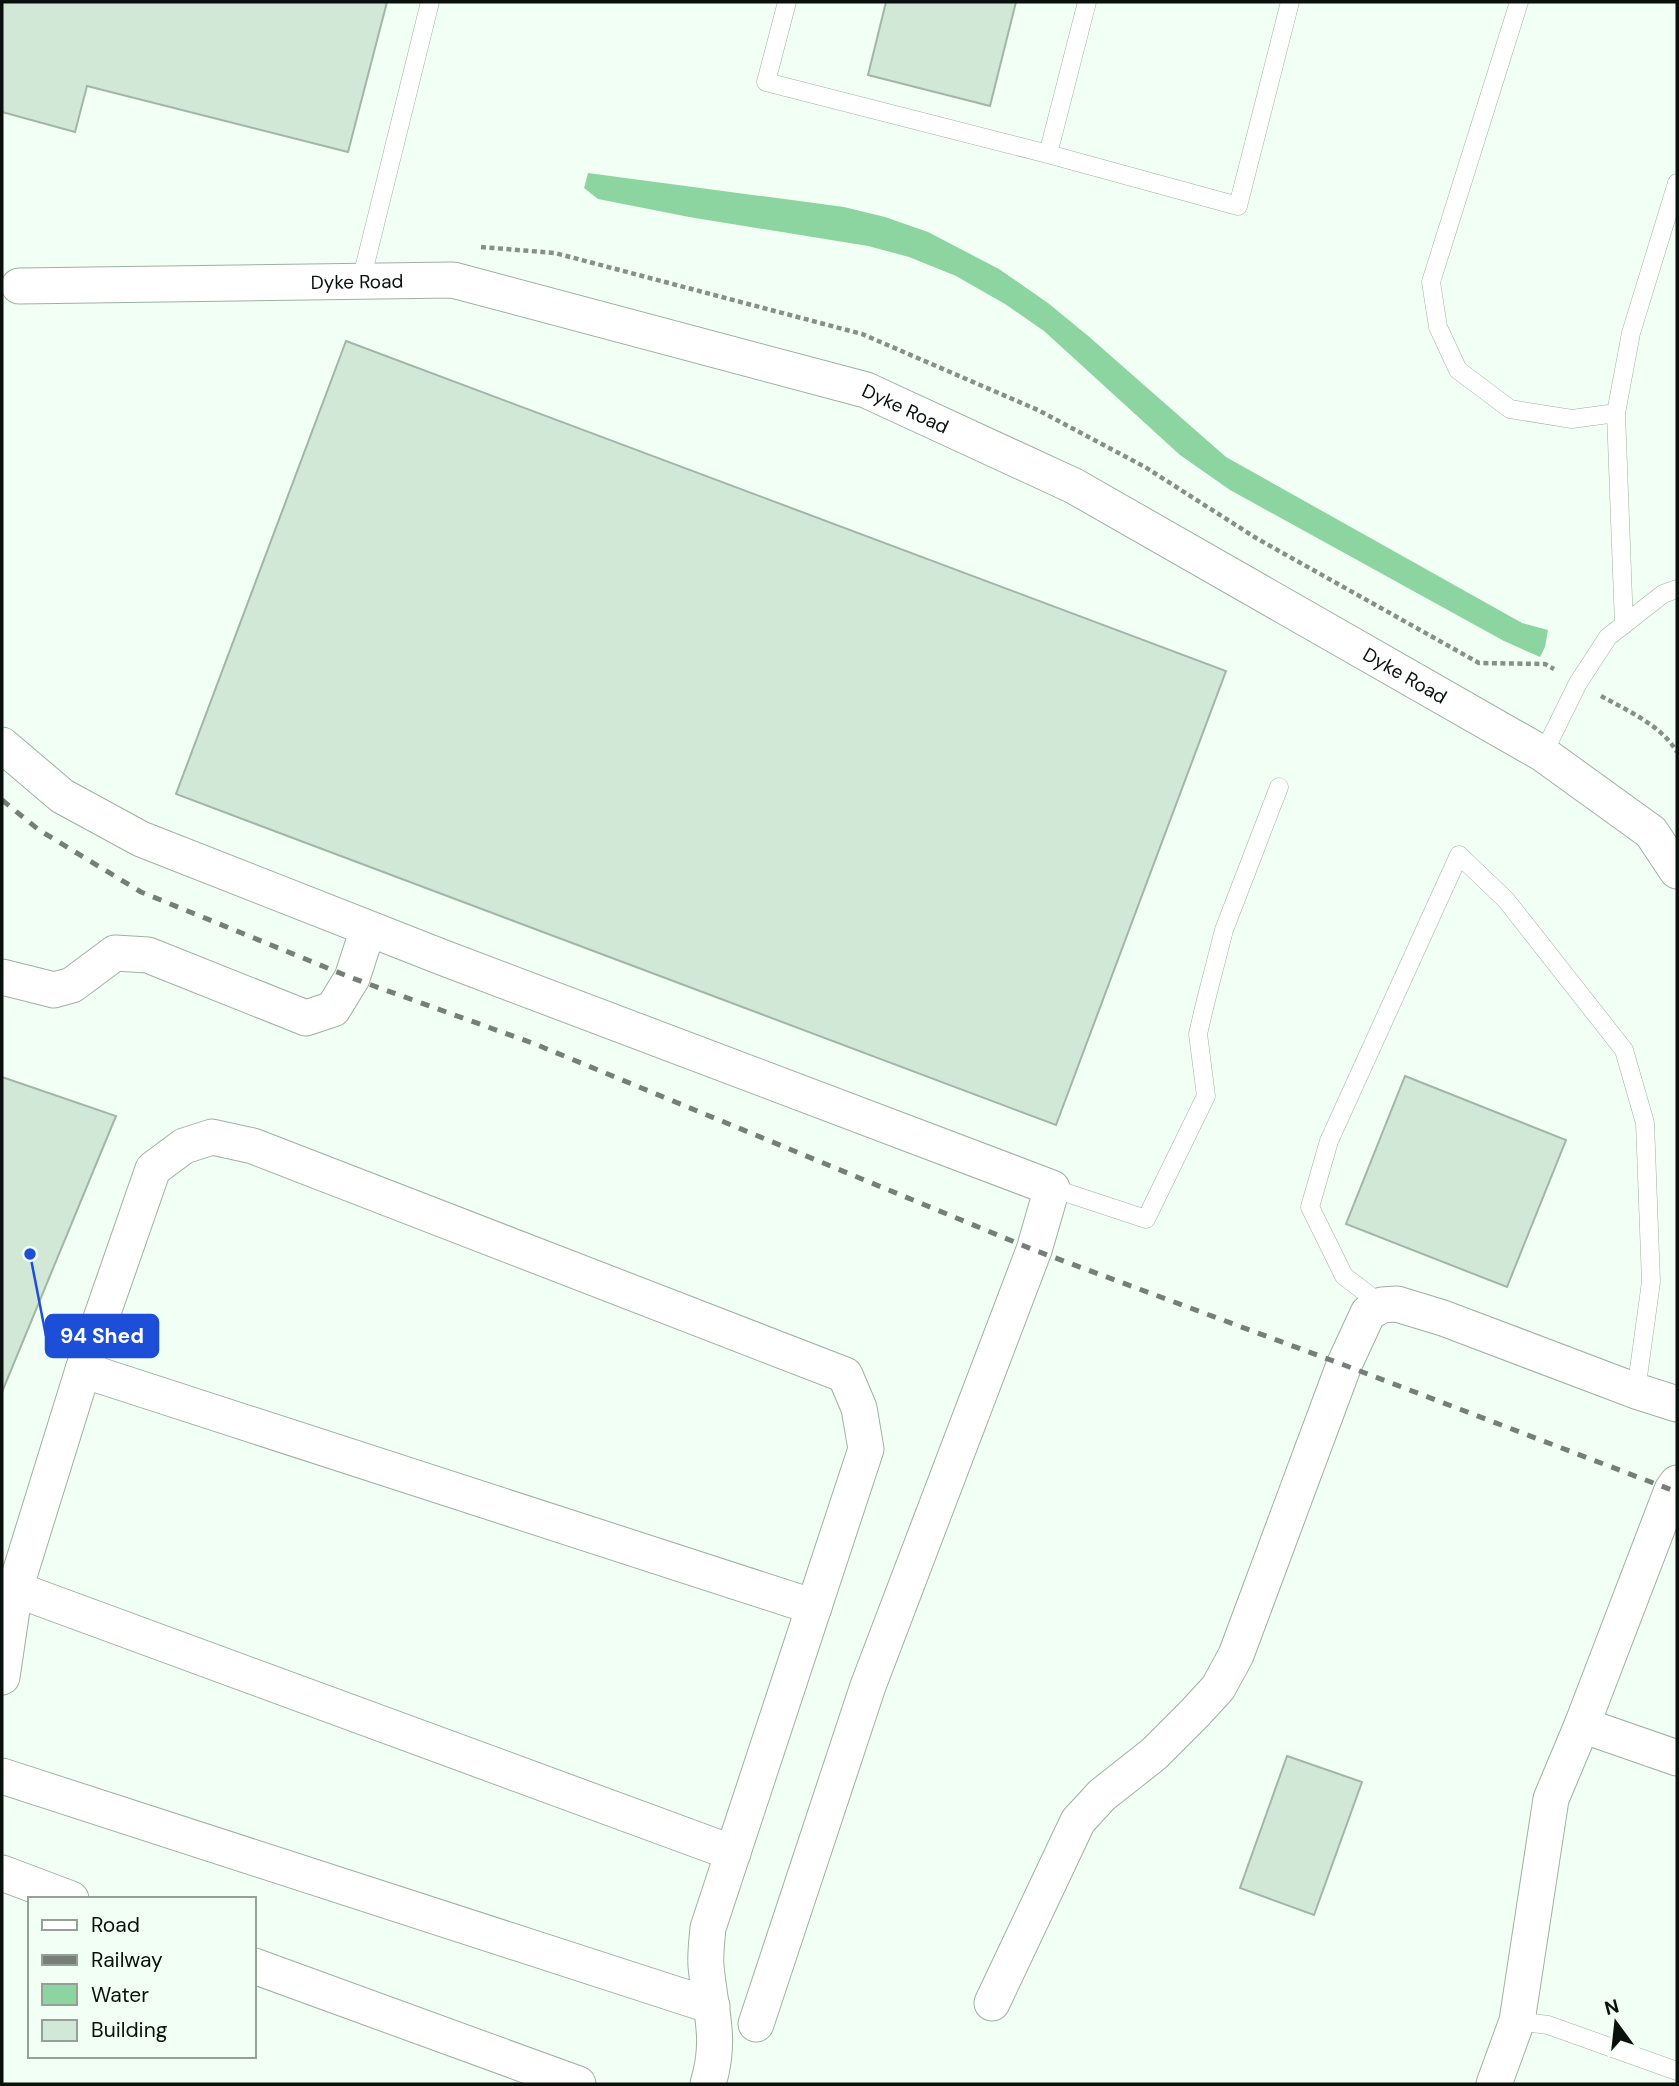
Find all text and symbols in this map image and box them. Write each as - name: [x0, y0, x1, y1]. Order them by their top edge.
- street label: Dyke Road: [310, 268, 403, 294]
- street label: Dyke Road: [858, 377, 953, 439]
- street label: Dyke Road: [1359, 641, 1452, 709]
- callout: 94 Shed: [46, 1315, 158, 1357]
- text: 94 Shed: [60, 1322, 144, 1350]
- legend: [28, 1897, 256, 2058]
- text: Road: [91, 1911, 140, 1939]
- text: Railway: [91, 1946, 163, 1974]
- text: Water: [91, 1981, 149, 2009]
- north arrow: [1581, 1988, 1651, 2058]
- text: N: [1602, 1993, 1622, 2021]
- text: Building: [91, 2016, 168, 2044]

